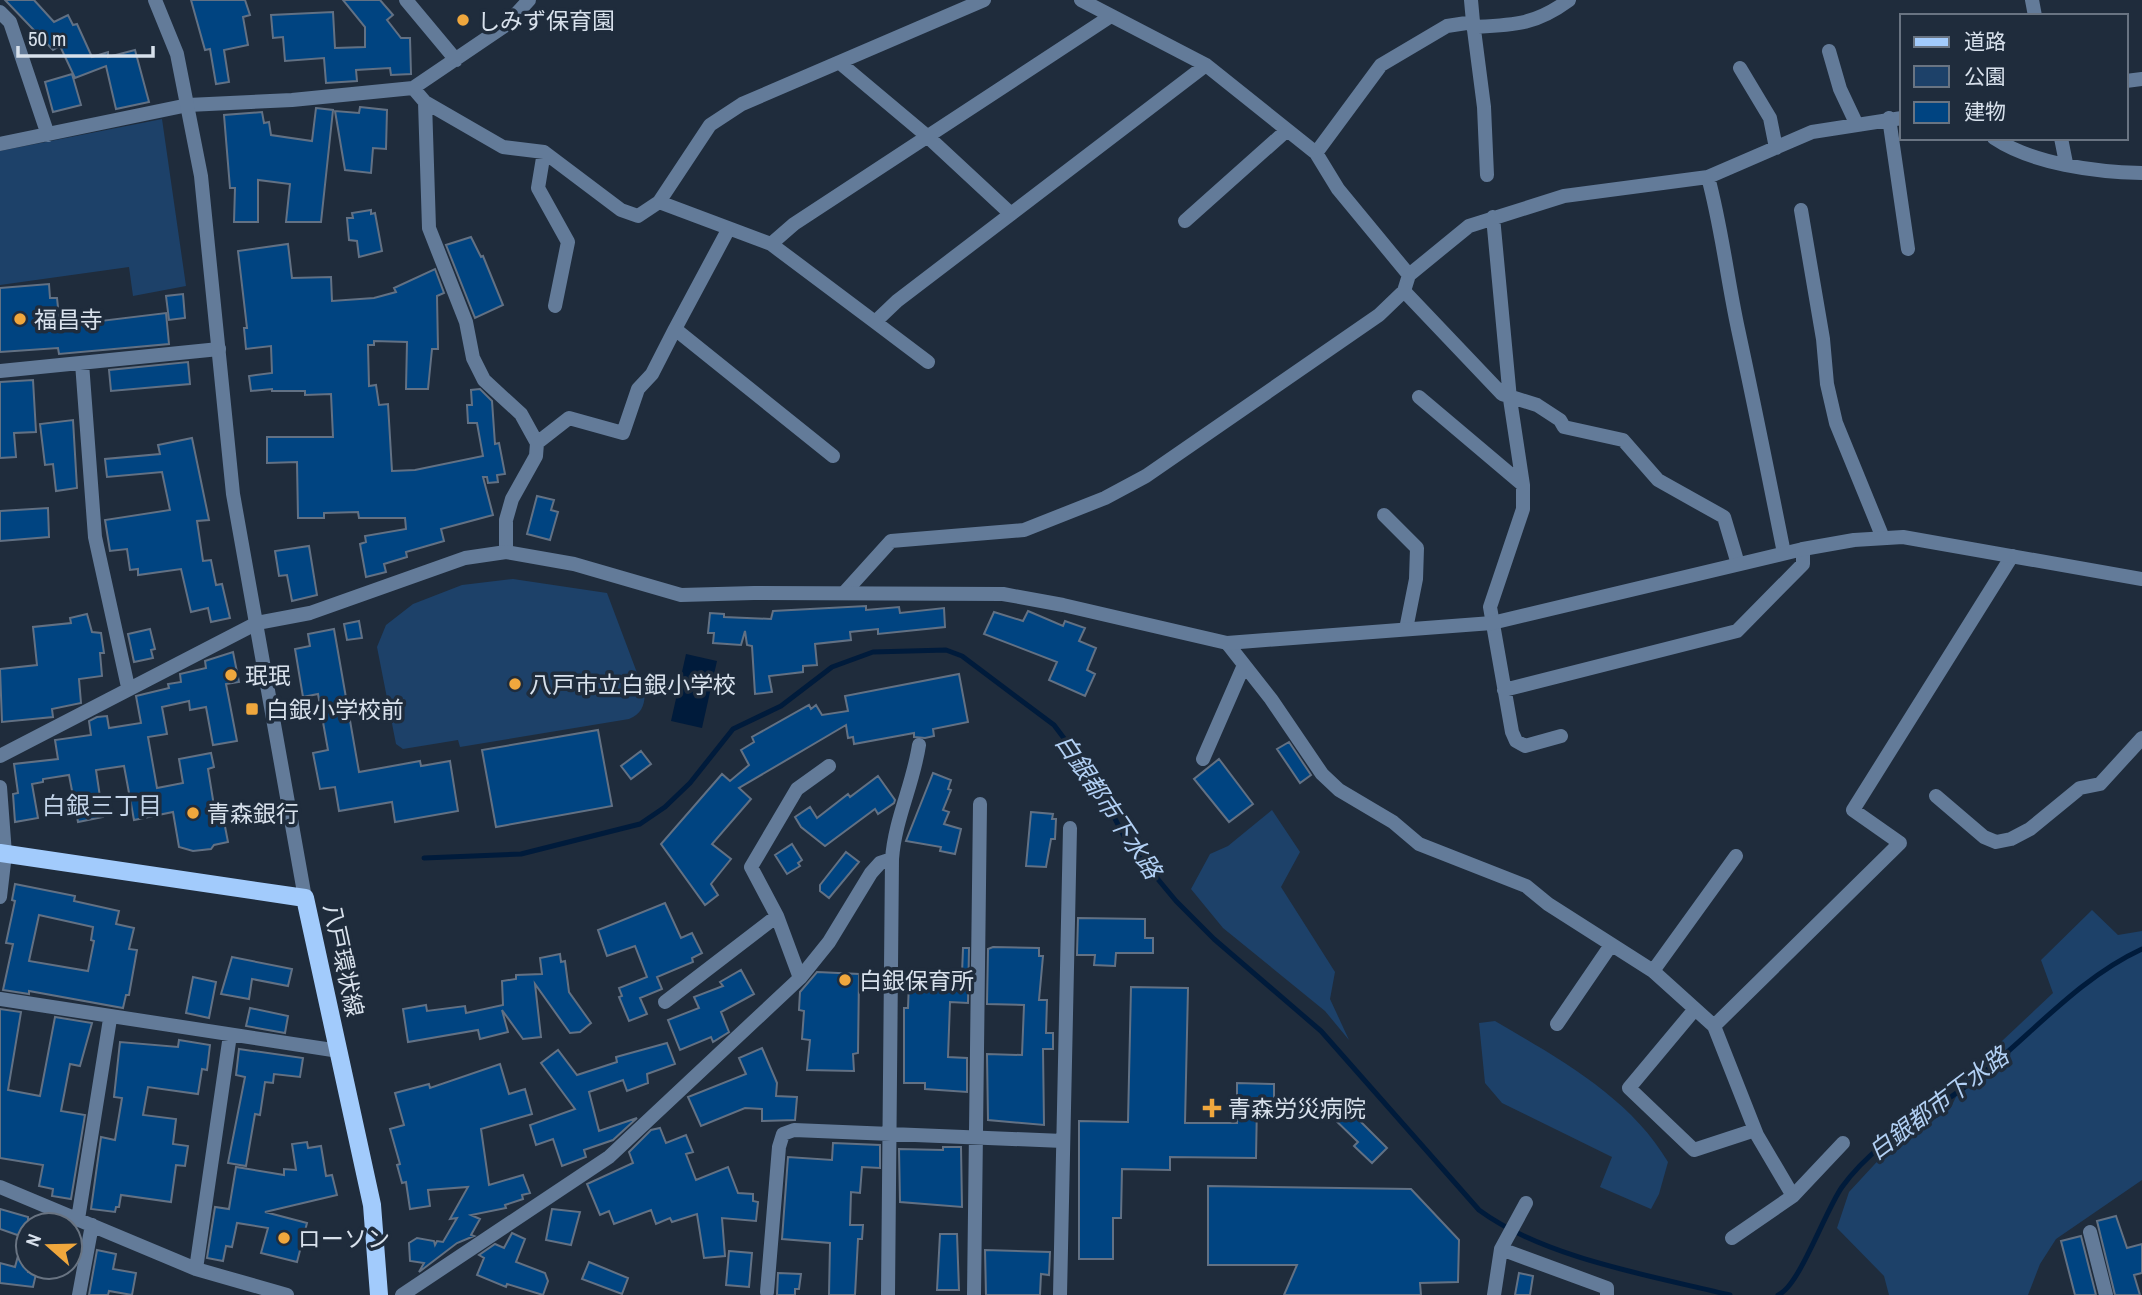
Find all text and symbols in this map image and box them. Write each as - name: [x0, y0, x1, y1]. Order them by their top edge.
- place label: しみず保育園: [477, 5, 615, 36]
- marker: しみず保育園: [455, 12, 471, 28]
- scale bar: [18, 14, 152, 58]
- legend: [1900, 14, 2128, 140]
- text: 50 m: [28, 24, 66, 53]
- text: 道路: [1964, 27, 2006, 56]
- text: 公園: [1964, 62, 2006, 91]
- text: 建物: [1964, 97, 2006, 126]
- place label: 福昌寺: [34, 304, 103, 335]
- marker: 福昌寺: [12, 311, 28, 327]
- place label: 珉珉: [245, 660, 291, 691]
- marker: 珉珉: [223, 667, 239, 683]
- place label: 八戸市立白銀小学校: [529, 669, 736, 700]
- marker: 八戸市立白銀小学校: [507, 676, 523, 692]
- place label: 白銀小学校前: [266, 694, 404, 725]
- marker: 白銀小学校前: [244, 701, 260, 717]
- water label: 白銀都市下水路: [1049, 727, 1170, 886]
- district label: 白銀三丁目: [42, 789, 162, 821]
- place label: 青森銀行: [207, 798, 299, 829]
- marker: 青森銀行: [185, 805, 201, 821]
- street label: 八戸環状線: [317, 901, 371, 1019]
- place label: 白銀保育所: [859, 965, 974, 996]
- marker: 白銀保育所: [837, 972, 853, 988]
- water label: 白銀都市下水路: [1861, 1038, 2016, 1166]
- place label: 青森労災病院: [1228, 1093, 1366, 1124]
- marker: 青森労災病院: [1202, 1098, 1222, 1118]
- north arrow: [14, 1211, 84, 1281]
- place label: ローソン: [298, 1223, 390, 1254]
- text: N: [19, 1230, 47, 1250]
- marker: ローソン: [276, 1230, 292, 1246]

